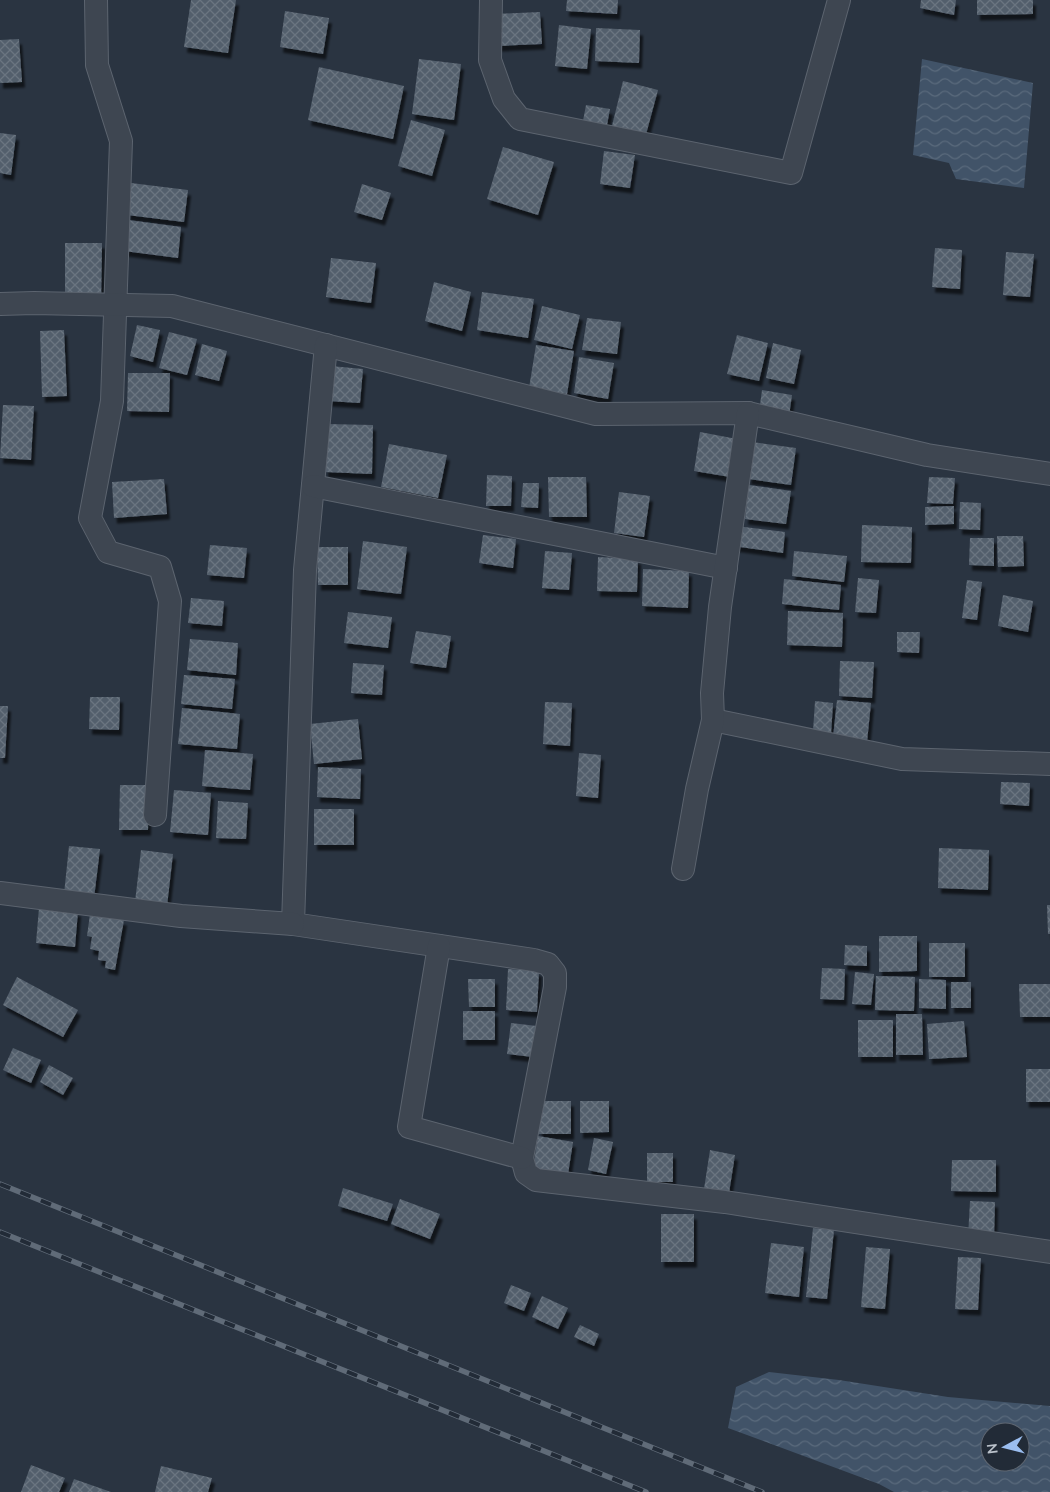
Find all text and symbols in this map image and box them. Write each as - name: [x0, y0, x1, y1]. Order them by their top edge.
- north arrow: [980, 1422, 1030, 1472]
- text: N: [983, 1442, 1003, 1455]

